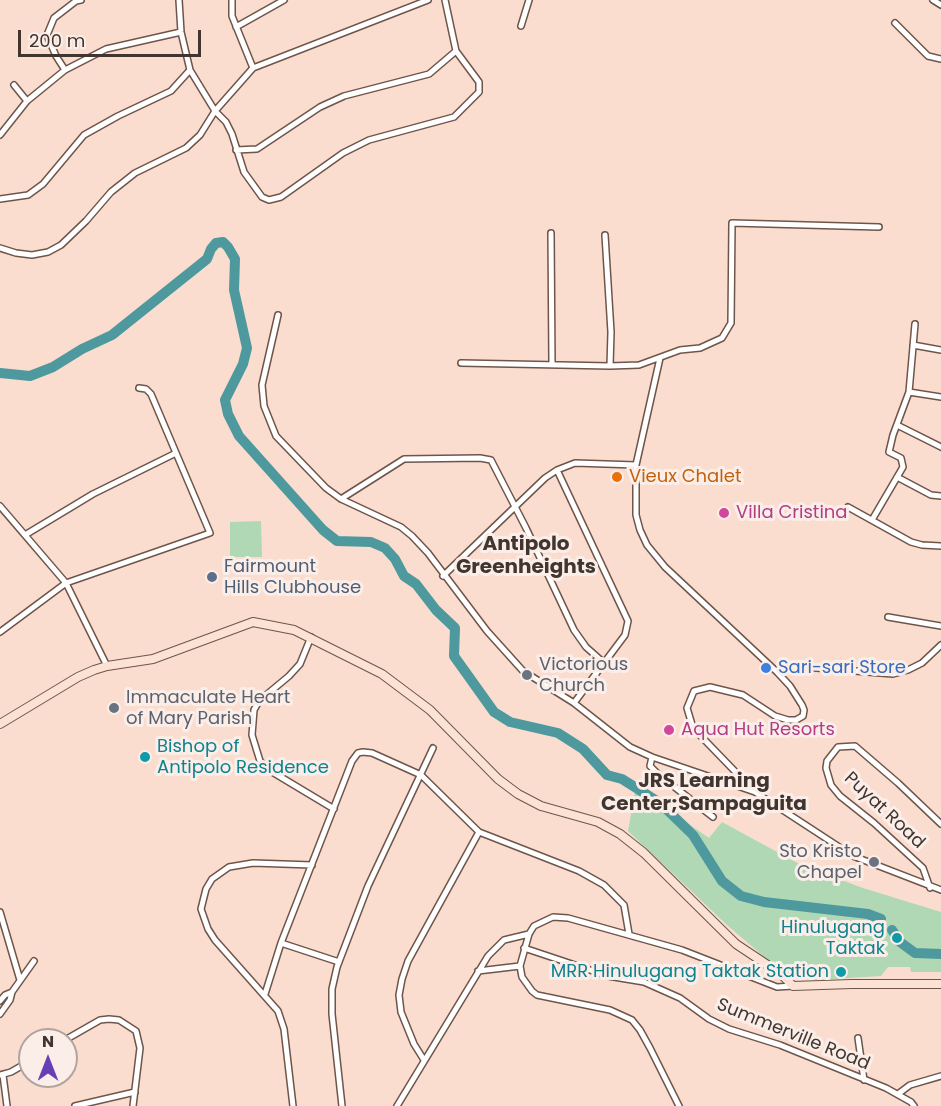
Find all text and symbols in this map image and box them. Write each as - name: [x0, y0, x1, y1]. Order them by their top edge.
- scale bar: [21, 18, 204, 56]
- text: 200 m: [29, 28, 85, 53]
- place label: Vieux Chalet: [629, 466, 741, 488]
- marker: Vieux Chalet: [610, 470, 624, 484]
- place label: Villa Cristina: [736, 502, 848, 524]
- marker: Villa Cristina: [717, 506, 731, 520]
- district label: Antipolo Greenheights: [456, 533, 596, 580]
- place label: Fairmount Hills Clubhouse: [224, 556, 361, 598]
- marker: Fairmount Hills Clubhouse: [205, 570, 219, 584]
- place label: Victorious Church: [539, 654, 628, 696]
- place label: Sari-sari Store: [778, 657, 906, 679]
- marker: Sari-sari Store: [759, 661, 773, 675]
- marker: Victorious Church: [520, 668, 534, 682]
- place label: Immaculate Heart of Mary Parish: [126, 687, 290, 730]
- marker: Immaculate Heart of Mary Parish: [107, 701, 121, 715]
- place label: Aqua Hut Resorts: [681, 719, 835, 741]
- marker: Aqua Hut Resorts: [662, 723, 676, 737]
- place label: Bishop of Antipolo Residence: [157, 736, 329, 778]
- marker: Bishop of Antipolo Residence: [138, 750, 152, 764]
- street label: Puyat Road: [839, 768, 929, 854]
- district label: JRS Learning Center;Sampaguita: [601, 770, 807, 817]
- place label: Sto Kristo Chapel: [779, 841, 862, 884]
- marker: Sto Kristo Chapel: [867, 855, 881, 869]
- place label: Hinulugang Taktak: [781, 917, 885, 960]
- marker: Hinulugang Taktak: [890, 931, 904, 945]
- place label: MRR Hinulugang Taktak Station: [551, 961, 829, 983]
- marker: MRR Hinulugang Taktak Station: [834, 965, 848, 979]
- street label: Summerville Road: [713, 994, 873, 1076]
- north arrow: [18, 1028, 78, 1088]
- text: N: [42, 1030, 54, 1053]

